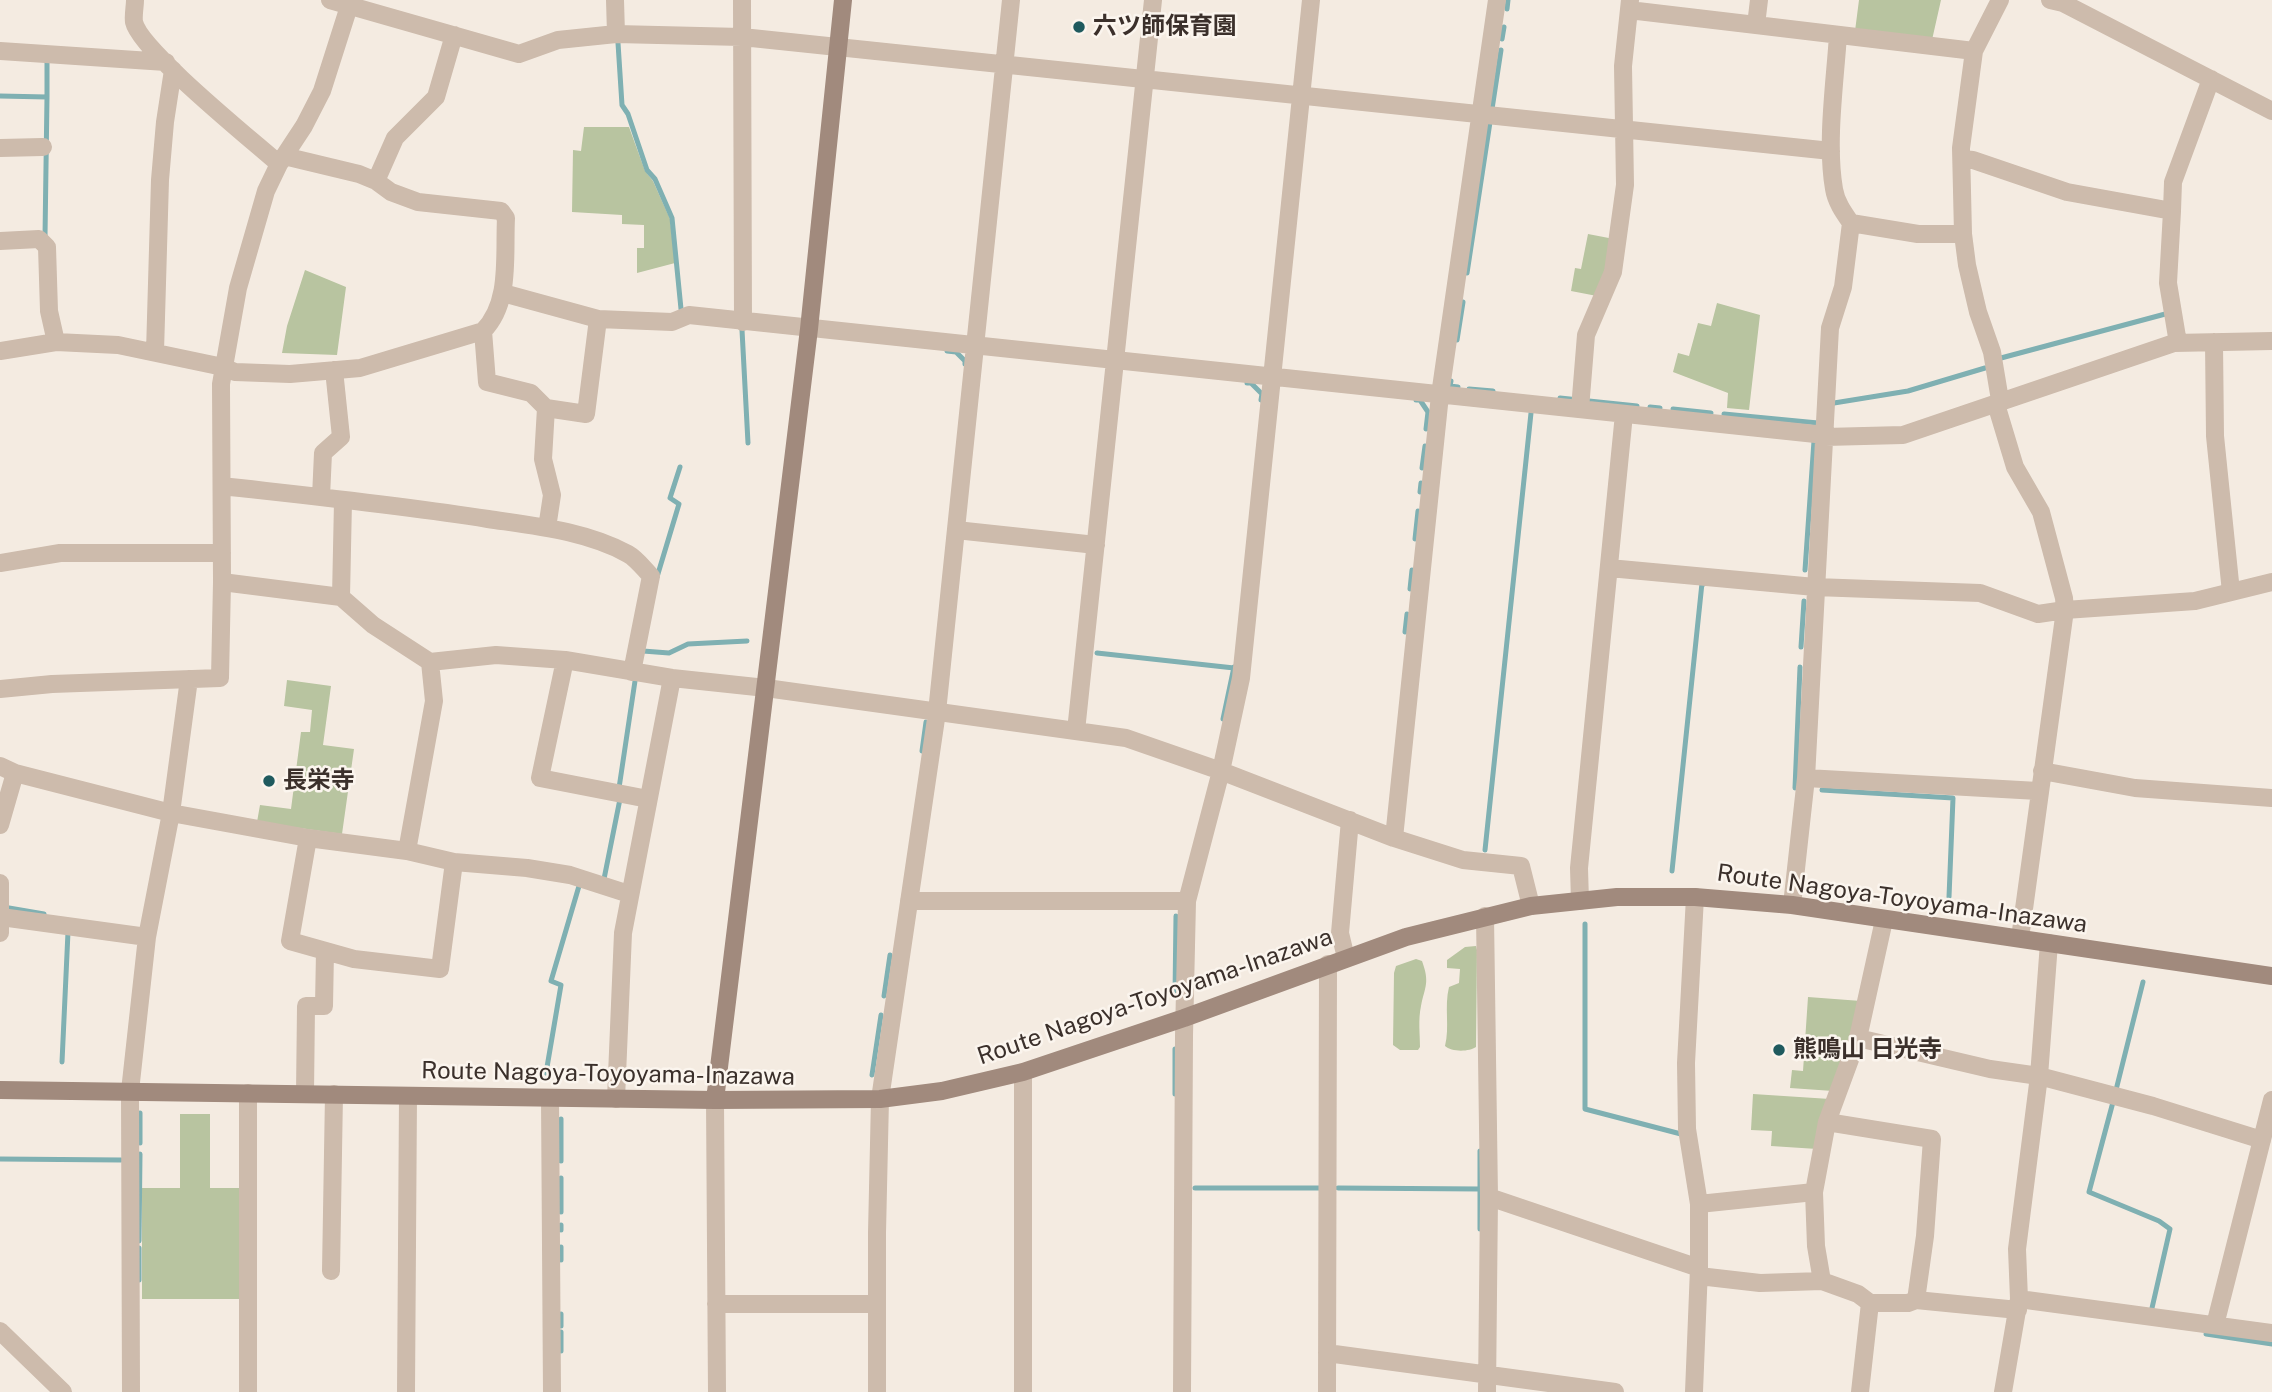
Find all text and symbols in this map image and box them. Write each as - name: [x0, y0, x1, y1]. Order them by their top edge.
- place label: 六ツ師保育園: [1093, 13, 1237, 41]
- marker: 六ツ師保育園: [1071, 19, 1087, 35]
- place label: 長栄寺: [283, 767, 355, 795]
- marker: 長栄寺: [261, 773, 277, 789]
- street label: Route Nagoya-Toyoyama-Inazawa: [1715, 859, 2089, 939]
- street label: Route Nagoya-Toyoyama-Inazawa: [974, 923, 1336, 1071]
- place label: 熊鳴山 日光寺: [1793, 1036, 1942, 1064]
- marker: 熊鳴山 日光寺: [1771, 1042, 1787, 1058]
- street label: Route Nagoya-Toyoyama-Inazawa: [421, 1056, 795, 1092]

